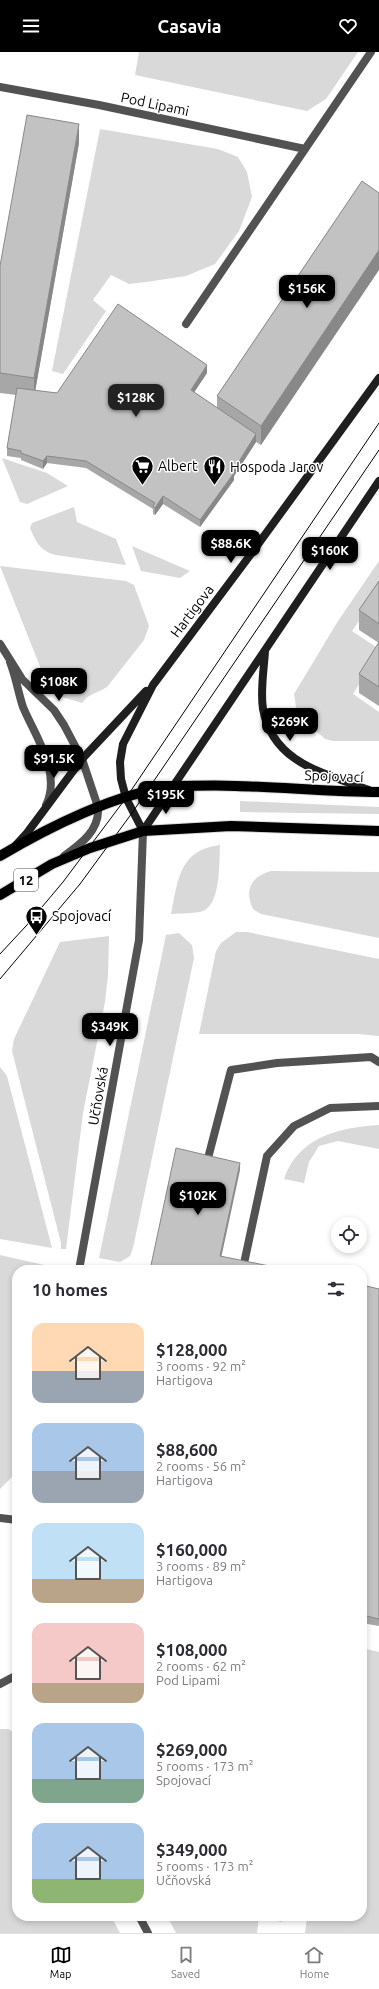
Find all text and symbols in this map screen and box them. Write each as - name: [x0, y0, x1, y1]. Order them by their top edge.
- icon: menu: [20, 15, 42, 37]
- icon: heart: [337, 15, 359, 37]
- text: Casavia: [158, 16, 221, 36]
- street label: Pod Lipami: [119, 89, 191, 119]
- pin: $156K: [279, 275, 335, 309]
- text: $156K: [288, 281, 326, 295]
- pin: $128K: [108, 384, 164, 418]
- text: $128K: [117, 390, 155, 404]
- supermarket icon: Albert: [130, 453, 156, 486]
- restaurant icon: Hospoda Jarov: [201, 454, 227, 487]
- place label: Albert: [158, 458, 198, 474]
- place label: Hospoda Jarov: [230, 459, 324, 475]
- pin: $88.6K: [198, 530, 264, 564]
- text: $88.6K: [210, 536, 252, 550]
- pin: $160K: [302, 537, 358, 571]
- text: $160K: [311, 543, 349, 557]
- street label: Hartigova: [167, 582, 217, 640]
- pin: $108K: [31, 668, 87, 702]
- text: $108K: [40, 674, 78, 688]
- pin: $269K: [262, 708, 318, 742]
- text: $269K: [271, 714, 309, 728]
- pin: $91.5K: [21, 745, 87, 779]
- text: $91.5K: [33, 751, 75, 765]
- street label: Spojovací: [304, 767, 364, 785]
- pin: $195K: [138, 781, 194, 815]
- text: $195K: [147, 787, 185, 801]
- road number: 12: [14, 869, 38, 891]
- bus stop icon: Spojovací: [23, 903, 49, 936]
- place label: Spojovací: [52, 908, 112, 924]
- pin: $349K: [82, 1013, 138, 1047]
- text: $349K: [91, 1019, 129, 1033]
- street label: Učňovská: [85, 1065, 111, 1127]
- pin: $102K: [170, 1182, 226, 1216]
- text: $102K: [179, 1188, 217, 1202]
- map controls: [331, 1217, 367, 1253]
- button: locate: [331, 1217, 367, 1253]
- icon: filters: [325, 1278, 347, 1300]
- text: 10 homes: [32, 1280, 108, 1299]
- icon: home: [64, 1339, 112, 1387]
- text: $128,000: [156, 1340, 227, 1359]
- text: 3 rooms · 92 m²: [156, 1359, 246, 1373]
- text: Hartigova: [156, 1373, 213, 1387]
- icon: home: [64, 1439, 112, 1487]
- text: $88,600: [156, 1440, 218, 1459]
- text: 2 rooms · 56 m²: [156, 1459, 246, 1473]
- text: Hartigova: [156, 1473, 213, 1487]
- icon: home: [64, 1539, 112, 1587]
- text: $160,000: [156, 1540, 227, 1559]
- text: 3 rooms · 89 m²: [156, 1559, 246, 1573]
- text: Hartigova: [156, 1573, 213, 1587]
- icon: home: [64, 1639, 112, 1687]
- text: $108,000: [156, 1640, 227, 1659]
- text: 2 rooms · 62 m²: [156, 1659, 246, 1673]
- text: Pod Lipami: [156, 1673, 220, 1687]
- icon: home: [64, 1739, 112, 1787]
- text: $269,000: [156, 1740, 227, 1759]
- text: 5 rooms · 173 m²: [156, 1759, 253, 1773]
- text: Spojovací: [156, 1773, 211, 1787]
- icon: home: [64, 1839, 112, 1887]
- text: $349,000: [156, 1840, 227, 1859]
- text: 5 rooms · 173 m²: [156, 1859, 253, 1873]
- text: Učňovská: [156, 1873, 211, 1887]
- tab: Map: [50, 1944, 72, 1980]
- tab: Saved: [171, 1944, 200, 1980]
- tab: Home: [300, 1944, 329, 1980]

